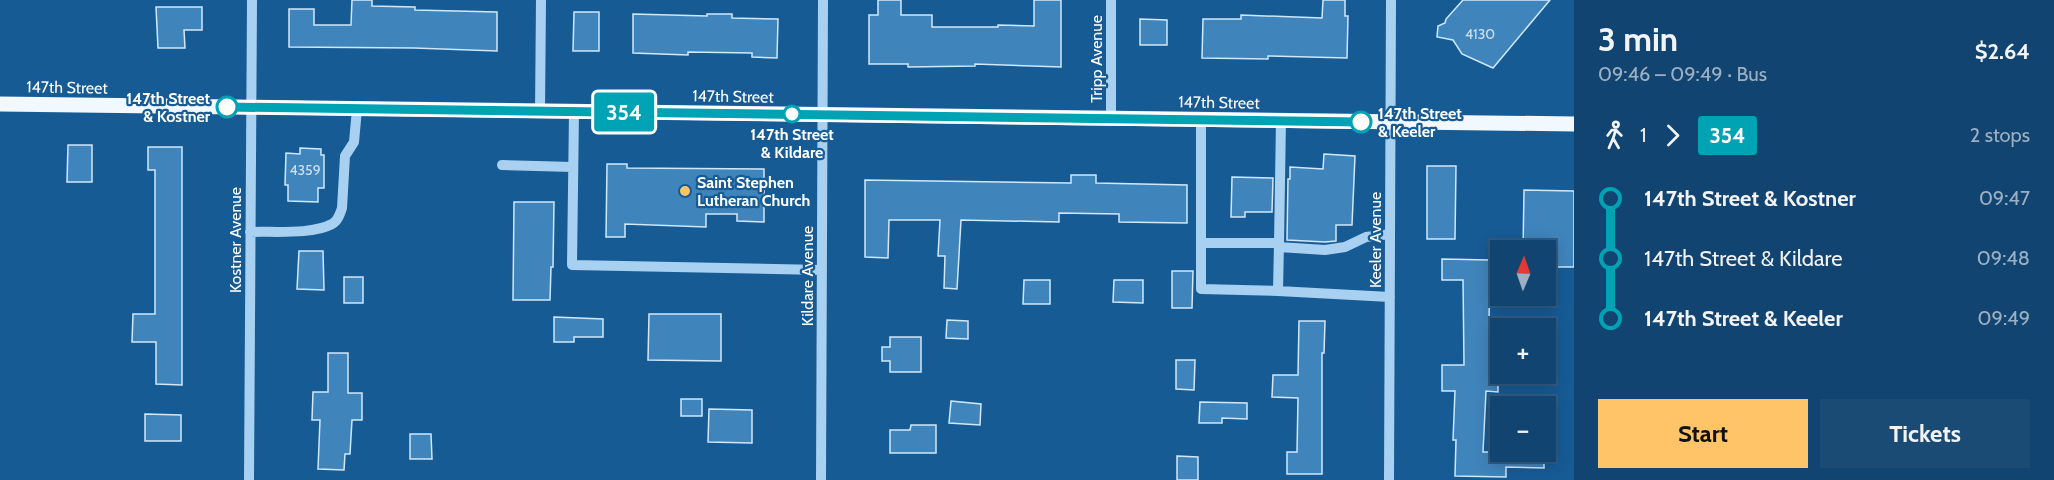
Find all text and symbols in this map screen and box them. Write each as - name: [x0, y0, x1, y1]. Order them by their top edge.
- street label: Tripp Avenue: [1087, 15, 1106, 103]
- text: 3 min: [1598, 19, 1678, 59]
- house number: 4130: [1465, 25, 1495, 43]
- text: $2.64: [1975, 38, 2030, 65]
- text: 09:46 – 09:49 · Bus: [1598, 62, 1767, 86]
- street label: 147th Street: [26, 77, 108, 98]
- street label: 147th Street: [692, 86, 774, 107]
- place label: 147th Street & Kostner: [126, 89, 211, 126]
- line badge: 354: [590, 92, 658, 132]
- street label: 147th Street: [1178, 92, 1260, 113]
- marker: 147th Street & Kostner: [216, 96, 238, 118]
- text: 354: [606, 100, 642, 125]
- place label: 147th Street & Keeler: [1378, 104, 1462, 141]
- marker: 147th Street & Kildare: [783, 105, 801, 123]
- marker: 147th Street & Keeler: [1350, 111, 1372, 133]
- icon: walk: [1598, 119, 1631, 152]
- icon: forward: [1656, 119, 1689, 152]
- text: 1: [1640, 123, 1647, 147]
- text: 354: [1710, 123, 1745, 148]
- text: 2 stops: [1970, 123, 2030, 147]
- place label: 147th Street & Kildare: [750, 125, 834, 162]
- house number: 4359: [289, 161, 321, 179]
- place label: Saint Stephen Lutheran Church: [697, 173, 810, 210]
- marker: Saint Stephen Lutheran Church: [678, 184, 692, 198]
- text: 147th Street & Kostner: [1644, 185, 1856, 212]
- text: 09:47: [1979, 186, 2030, 210]
- street label: Kostner Avenue: [226, 187, 245, 293]
- street label: Keeler Avenue: [1366, 192, 1385, 288]
- street label: Kildare Avenue: [798, 226, 817, 326]
- north arrow: [1490, 240, 1556, 306]
- map controls: [1490, 240, 1556, 462]
- text: 147th Street & Kildare: [1644, 245, 1843, 272]
- text: 09:48: [1977, 246, 2030, 270]
- text: 147th Street & Keeler: [1644, 305, 1843, 332]
- text: 09:49: [1978, 306, 2030, 330]
- button: +: [1490, 318, 1556, 384]
- button: −: [1490, 396, 1556, 462]
- button: Start: [1598, 399, 1808, 468]
- button: Tickets: [1820, 399, 2030, 468]

